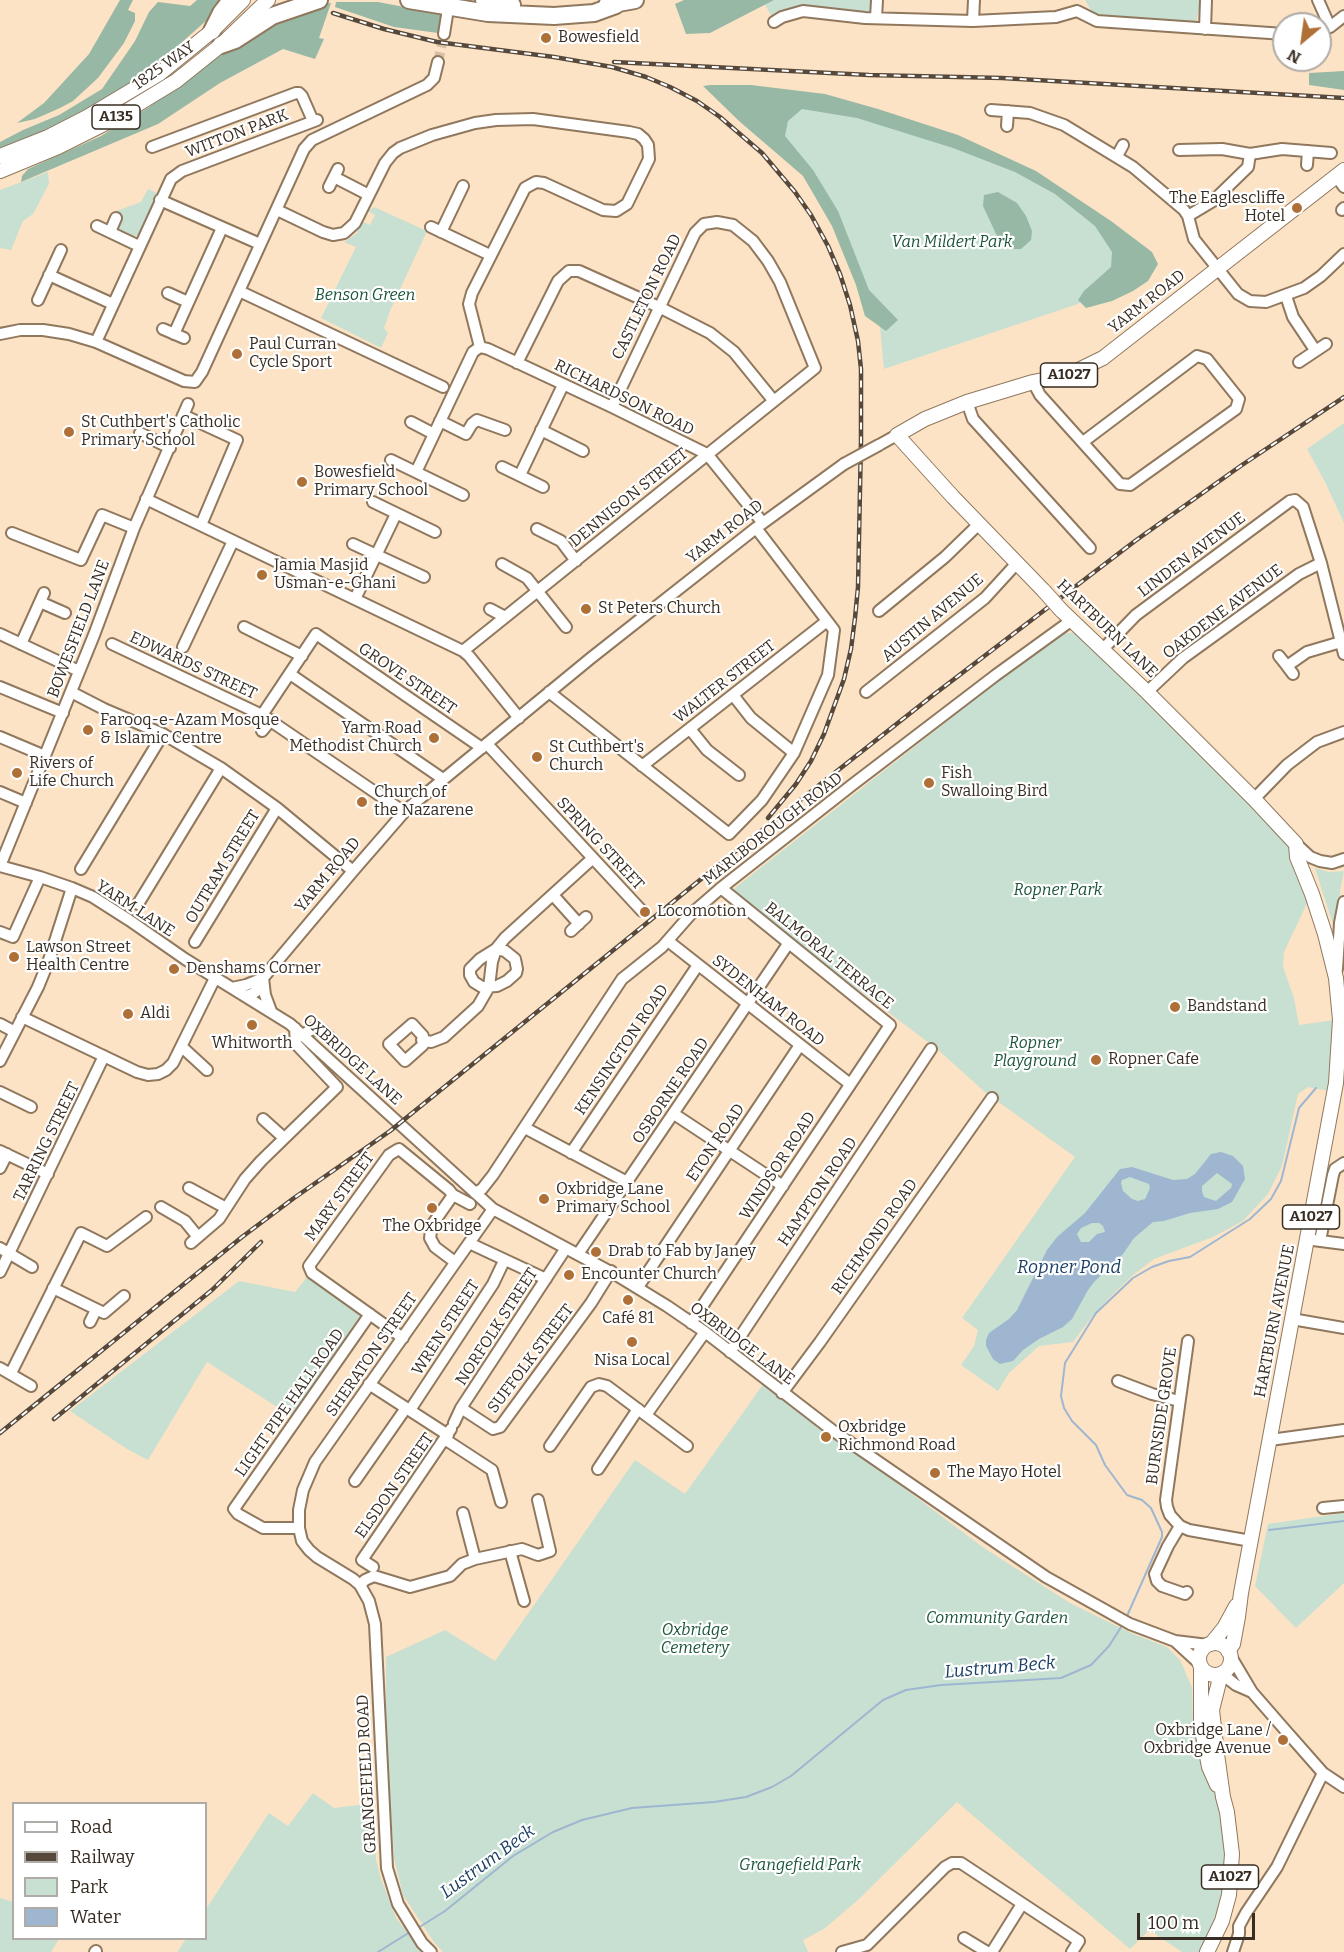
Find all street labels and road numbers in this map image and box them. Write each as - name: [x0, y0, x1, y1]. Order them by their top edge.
- street label: 1825 WAY: [129, 38, 199, 94]
- road number: A135: [92, 105, 140, 129]
- street label: WITTON PARK: [183, 106, 291, 162]
- street label: CASTLETON ROAD: [608, 231, 686, 363]
- street label: YARM ROAD: [1105, 266, 1189, 338]
- street label: RICHARDSON ROAD: [551, 356, 697, 440]
- road number: A1027: [1040, 363, 1098, 387]
- street label: DENNISON STREET: [566, 444, 692, 552]
- street label: YARM ROAD: [683, 496, 767, 568]
- street label: LINDEN AVENUE: [1135, 508, 1249, 602]
- street label: BOWESFIELD LANE: [44, 557, 114, 701]
- street label: OAKDENE AVENUE: [1159, 561, 1287, 663]
- street label: AUSTIN AVENUE: [878, 570, 988, 666]
- street label: HARTBURN LANE: [1053, 576, 1161, 682]
- street label: EDWARDS STREET: [126, 628, 260, 704]
- street label: WALTER STREET: [670, 636, 780, 728]
- street label: GROVE STREET: [354, 639, 460, 719]
- street label: MARLBOROUGH ROAD: [699, 769, 847, 889]
- street label: SPRING STREET: [552, 794, 648, 894]
- street label: OUTRAM STREET: [182, 807, 264, 927]
- street label: YARM ROAD: [291, 834, 365, 916]
- street label: YARM LANE: [92, 876, 178, 942]
- street label: BALMORAL TERRACE: [761, 898, 897, 1014]
- street label: SYDENHAM ROAD: [708, 951, 828, 1051]
- street label: KENSINGTON ROAD: [571, 981, 673, 1119]
- street label: OXBRIDGE LANE: [299, 1011, 405, 1109]
- street label: OSBORNE ROAD: [629, 1034, 713, 1148]
- street label: TARRING STREET: [10, 1079, 84, 1205]
- street label: ETON ROAD: [683, 1100, 749, 1186]
- street label: WINDSOR ROAD: [736, 1108, 820, 1224]
- street label: HAMPTON ROAD: [774, 1134, 862, 1250]
- street label: MARY STREET: [301, 1149, 379, 1245]
- street label: RICHMOND ROAD: [828, 1175, 922, 1299]
- road number: A1027: [1282, 1205, 1340, 1229]
- street label: HARTBURN AVENUE: [1251, 1243, 1299, 1399]
- street label: NORFOLK STREET: [452, 1265, 542, 1389]
- street label: WREN STREET: [408, 1277, 484, 1379]
- street label: SHERATON STREET: [322, 1290, 422, 1420]
- street label: OXBRIDGE LANE: [686, 1298, 798, 1390]
- street label: SUFFOLK STREET: [484, 1301, 578, 1417]
- street label: LIGHT PIPE HALL ROAD: [232, 1325, 348, 1481]
- street label: BURNSIDE GROVE: [1143, 1346, 1181, 1486]
- street label: ELSDON STREET: [352, 1430, 438, 1542]
- street label: GRANGEFIELD ROAD: [353, 1694, 381, 1854]
- road number: A1027: [1202, 1865, 1258, 1889]

